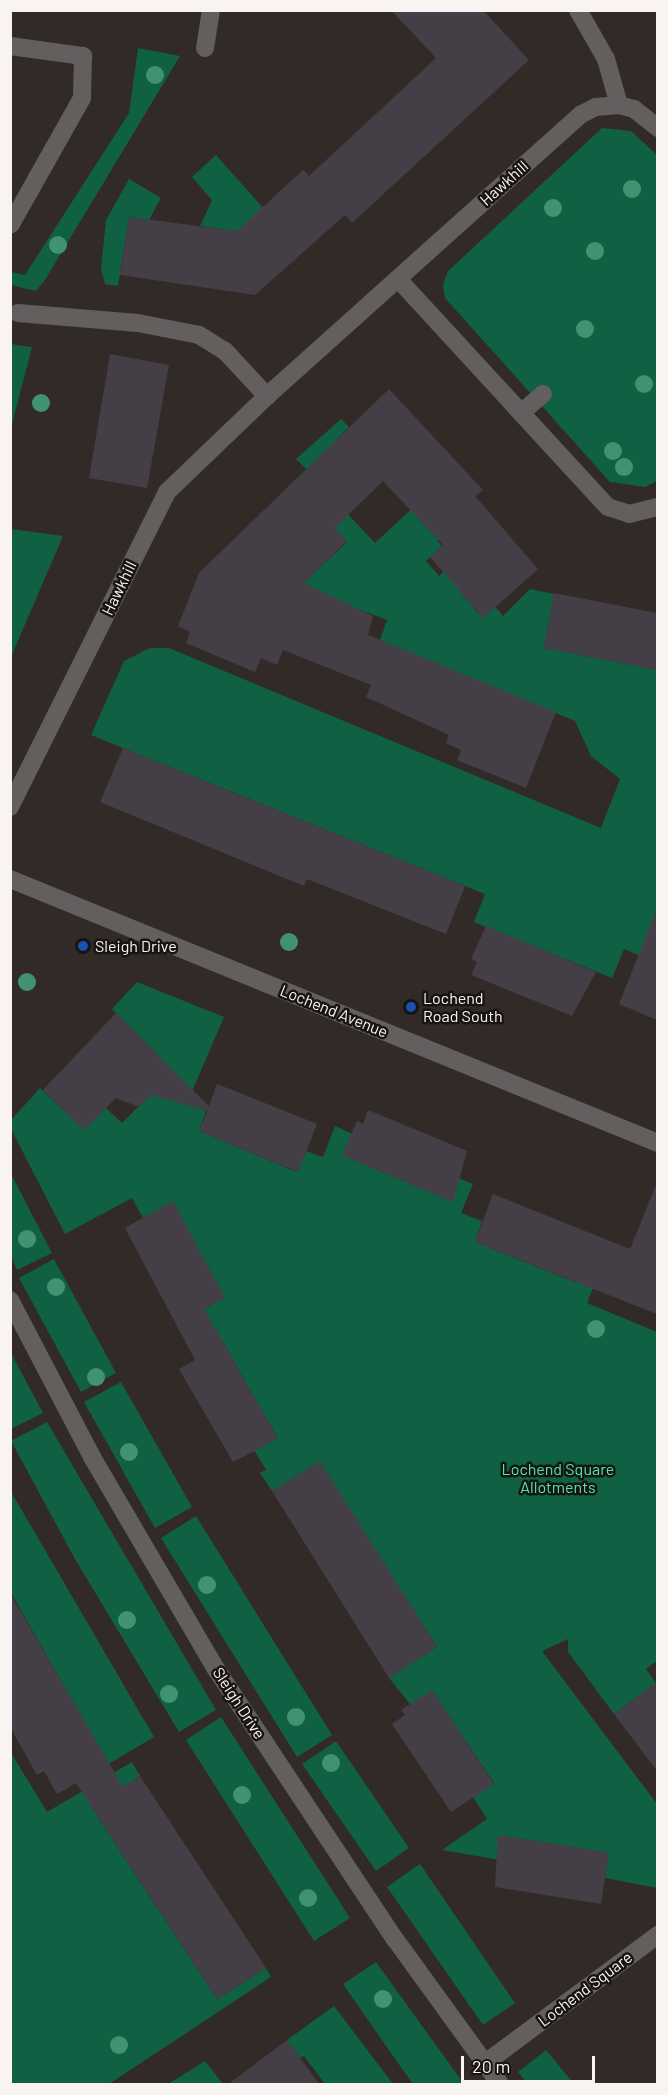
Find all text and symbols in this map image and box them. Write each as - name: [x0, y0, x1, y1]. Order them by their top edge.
- street label: Hawkhill: [476, 156, 532, 210]
- street label: Hawkhill: [98, 558, 140, 618]
- place label: Sleigh Drive: [95, 936, 177, 956]
- marker: Sleigh Drive: [76, 939, 90, 953]
- street label: Lochend Avenue: [277, 981, 391, 1041]
- place label: Lochend Road South: [423, 988, 503, 1026]
- marker: Lochend Road South: [404, 1000, 418, 1014]
- park label: Lochend Square Allotments: [502, 1459, 614, 1497]
- street label: Sleigh Drive: [209, 1664, 269, 1742]
- street label: Lochend Square: [534, 1947, 636, 2031]
- scale bar: [464, 2044, 598, 2082]
- text: 20 m: [472, 2055, 510, 2077]

